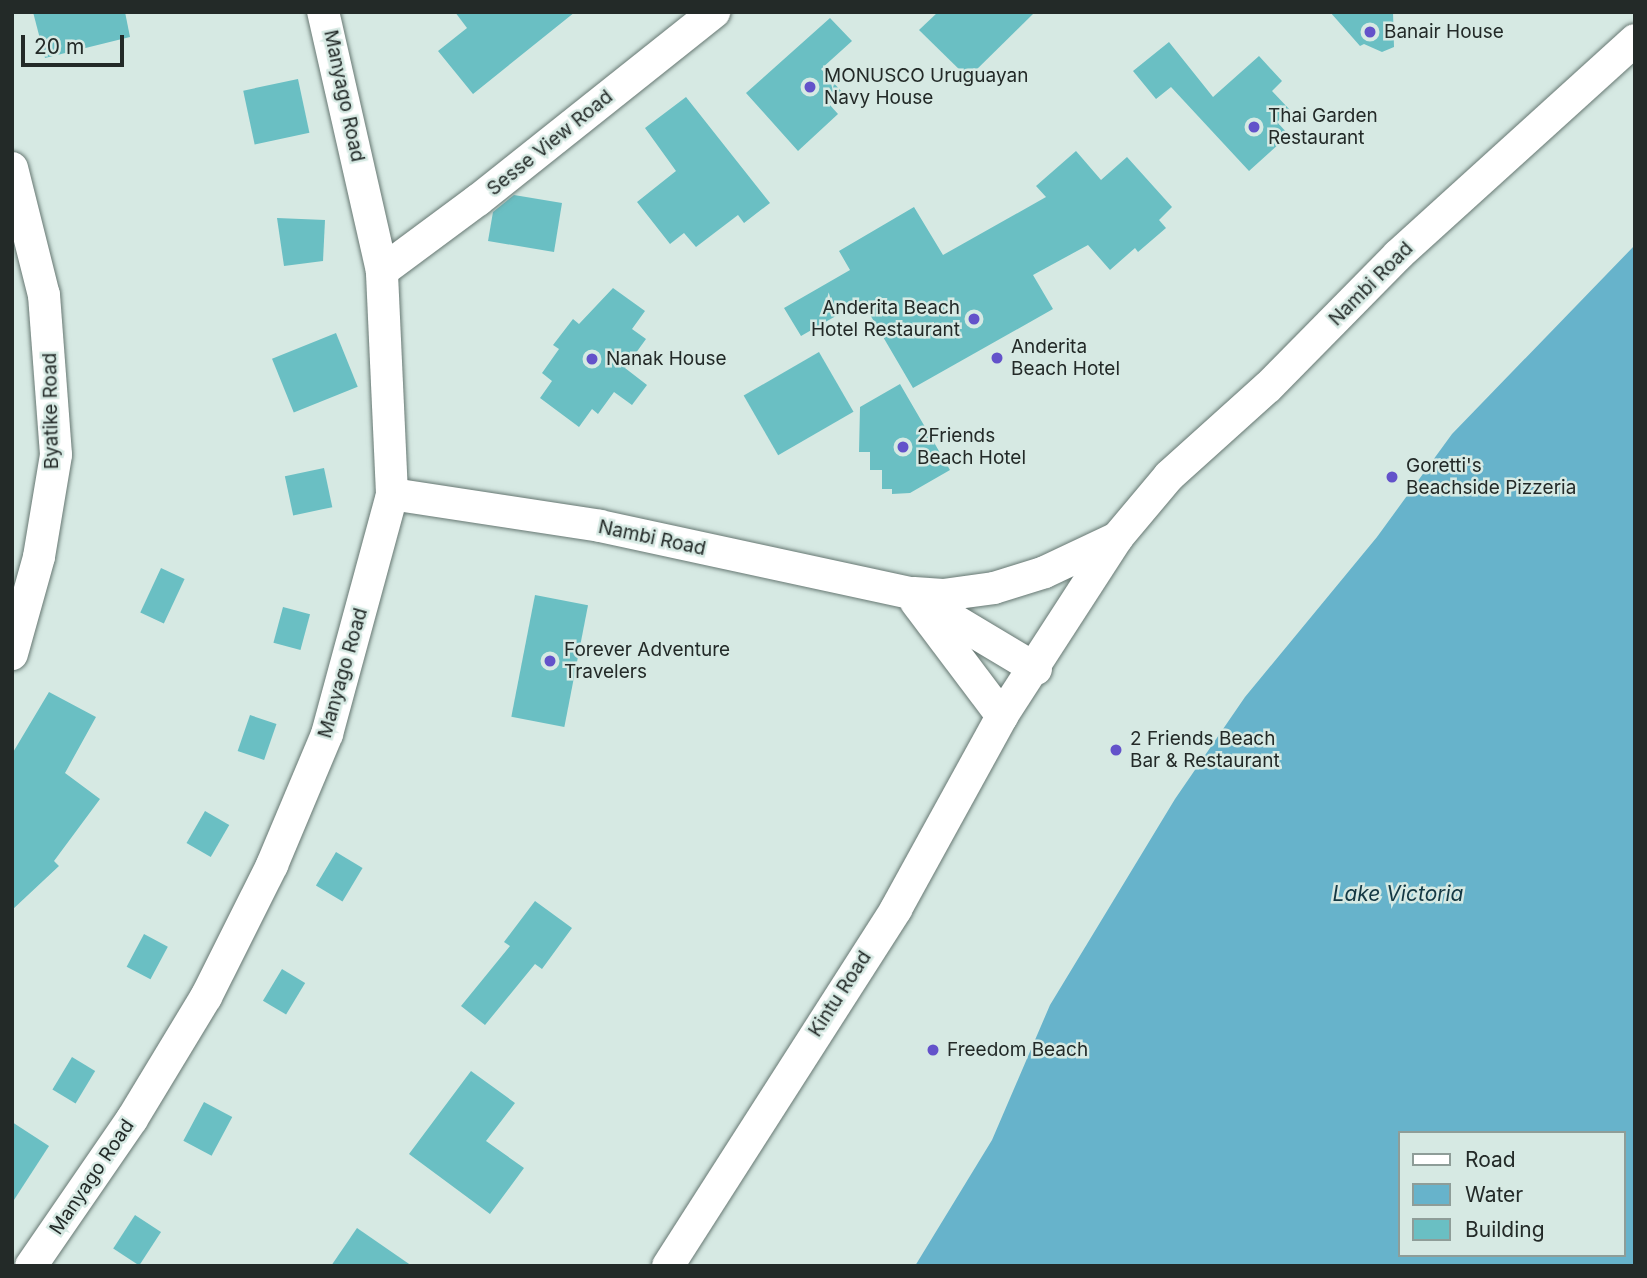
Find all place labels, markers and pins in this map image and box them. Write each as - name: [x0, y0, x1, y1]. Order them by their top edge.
- place label: Banair House: [1384, 21, 1504, 43]
- marker: Banair House: [1362, 24, 1378, 40]
- place label: MONUSCO Uruguayan Navy House: [824, 65, 1028, 109]
- marker: MONUSCO Uruguayan Navy House: [802, 79, 818, 95]
- place label: Thai Garden Restaurant: [1268, 105, 1378, 149]
- marker: Thai Garden Restaurant: [1246, 119, 1262, 135]
- place label: Anderita Beach Hotel Restaurant: [811, 297, 960, 341]
- marker: Anderita Beach Hotel Restaurant: [966, 311, 982, 327]
- place label: Anderita Beach Hotel: [1011, 336, 1120, 380]
- place label: Nanak House: [606, 348, 727, 370]
- marker: Anderita Beach Hotel: [989, 350, 1005, 366]
- marker: Nanak House: [584, 351, 600, 367]
- place label: 2Friends Beach Hotel: [917, 425, 1026, 469]
- marker: 2Friends Beach Hotel: [895, 439, 911, 455]
- place label: Goretti's Beachside Pizzeria: [1406, 455, 1576, 499]
- marker: Goretti's Beachside Pizzeria: [1384, 469, 1400, 485]
- place label: Forever Adventure Travelers: [564, 639, 730, 683]
- marker: Forever Adventure Travelers: [542, 653, 558, 669]
- place label: 2 Friends Beach Bar & Restaurant: [1130, 728, 1280, 772]
- marker: 2 Friends Beach Bar & Restaurant: [1108, 742, 1124, 758]
- place label: Freedom Beach: [947, 1039, 1088, 1061]
- marker: Freedom Beach: [925, 1042, 941, 1058]

